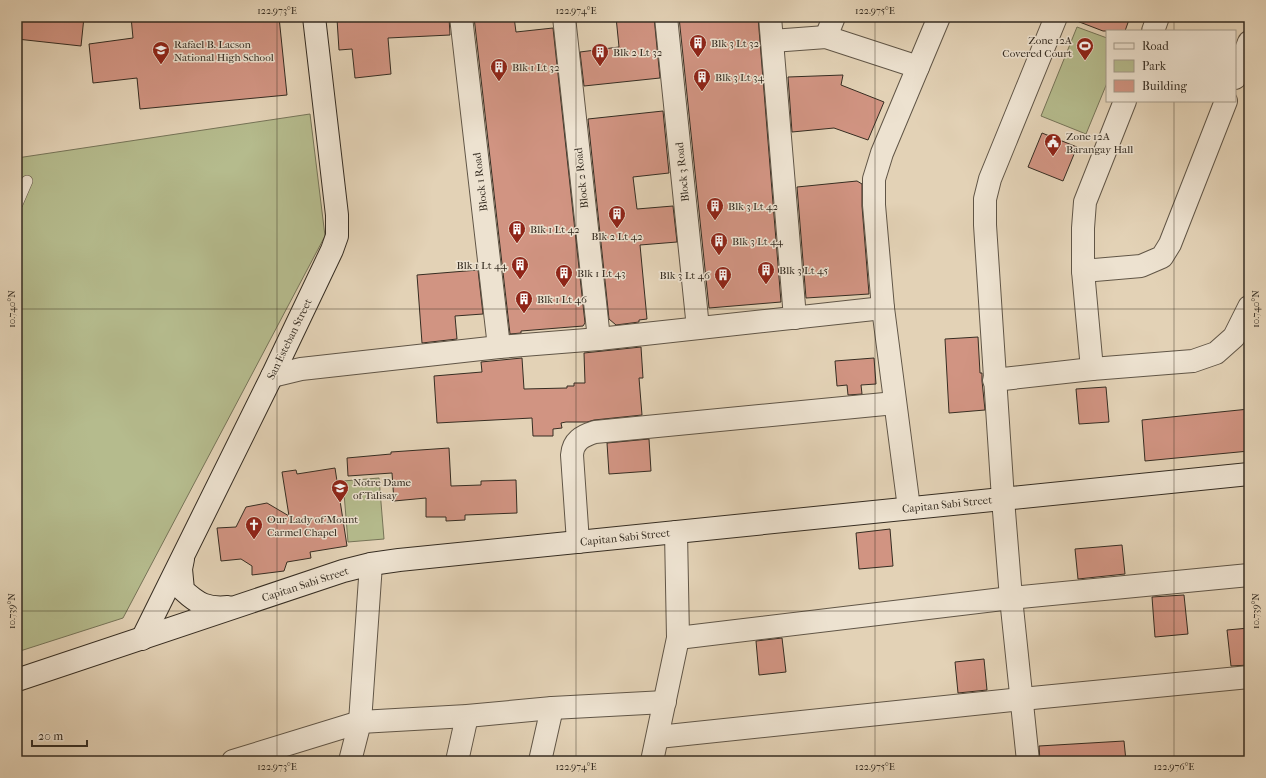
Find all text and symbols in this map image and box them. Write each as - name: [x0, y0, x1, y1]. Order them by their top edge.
- text: 122.973°E: [257, 5, 297, 17]
- text: 122.974°E: [555, 5, 597, 17]
- text: 122.975°E: [855, 5, 895, 17]
- legend: [1106, 30, 1236, 102]
- building icon: Blk 3 Lt 32: [688, 33, 708, 58]
- place label: Zone 12A Covered Court: [1002, 34, 1073, 60]
- sports icon: Zone 12A Covered Court: [1075, 36, 1095, 61]
- place label: Blk 3 Lt 32: [711, 37, 760, 50]
- place label: Rafael B. Lacson National High School: [174, 38, 274, 64]
- text: Road: [1142, 39, 1169, 53]
- school or university icon: Rafael B. Lacson National High School: [151, 40, 171, 65]
- building icon: Blk 2 Lt 32: [590, 42, 610, 67]
- place label: Blk 2 Lt 32: [613, 46, 663, 59]
- building icon: Blk 1 Lt 32: [489, 57, 509, 82]
- text: Park: [1142, 59, 1167, 73]
- place label: Blk 1 Lt 32: [512, 61, 560, 74]
- building icon: Blk 3 Lt 34: [692, 67, 712, 92]
- place label: Blk 3 Lt 34: [715, 71, 765, 84]
- text: Building: [1142, 79, 1187, 93]
- place label: Zone 12A Barangay Hall: [1066, 130, 1133, 156]
- public building icon: Zone 12A Barangay Hall: [1043, 132, 1063, 157]
- street label: Block 3 Road: [673, 140, 692, 202]
- street label: Block 2 Road: [572, 146, 591, 209]
- street label: Block 1 Road: [470, 151, 491, 212]
- building icon: Blk 3 Lt 42: [705, 196, 725, 221]
- place label: Blk 3 Lt 42: [728, 200, 778, 213]
- building icon: Blk 2 Lt 42: [607, 204, 627, 229]
- building icon: Blk 1 Lt 42: [507, 219, 527, 244]
- place label: Blk 1 Lt 42: [530, 223, 580, 236]
- place label: Blk 2 Lt 42: [591, 230, 643, 243]
- building icon: Blk 3 Lt 44: [709, 231, 729, 256]
- place label: Blk 3 Lt 44: [732, 235, 784, 248]
- building icon: Blk 1 Lt 44: [510, 255, 530, 280]
- place label: Blk 1 Lt 44: [457, 259, 507, 272]
- building icon: Blk 3 Lt 45: [756, 260, 776, 285]
- building icon: Blk 1 Lt 43: [554, 263, 574, 288]
- place label: Blk 3 Lt 45: [779, 264, 828, 277]
- building icon: Blk 3 Lt 46: [713, 265, 733, 290]
- place label: Blk 1 Lt 43: [577, 267, 625, 280]
- place label: Blk 3 Lt 46: [660, 269, 710, 282]
- building icon: Blk 1 Lt 46: [514, 289, 534, 314]
- text: 10.740°N: [6, 290, 18, 328]
- text: 10.740°N: [1250, 290, 1262, 328]
- place label: Blk 1 Lt 46: [537, 293, 587, 306]
- street label: San Esteban Street: [264, 297, 315, 382]
- place label: Notre Dame of Talisay: [353, 476, 412, 502]
- school or university icon: Notre Dame of Talisay: [330, 478, 350, 503]
- street label: Capitan Sabi Street: [901, 493, 993, 516]
- place label: Our Lady of Mount Carmel Chapel: [267, 513, 358, 539]
- church icon: Our Lady of Mount Carmel Chapel: [244, 515, 264, 540]
- street label: Capitan Sabi Street: [579, 526, 671, 549]
- street label: Capitan Sabi Street: [260, 564, 350, 605]
- text: 10.739°N: [6, 593, 18, 629]
- text: 10.739°N: [1250, 593, 1262, 629]
- scale bar: [32, 722, 87, 748]
- text: 20 m: [38, 729, 63, 743]
- text: 122.973°E: [257, 761, 297, 773]
- text: 122.974°E: [555, 761, 597, 773]
- text: 122.975°E: [855, 761, 895, 773]
- text: 122.976°E: [1154, 761, 1194, 773]

